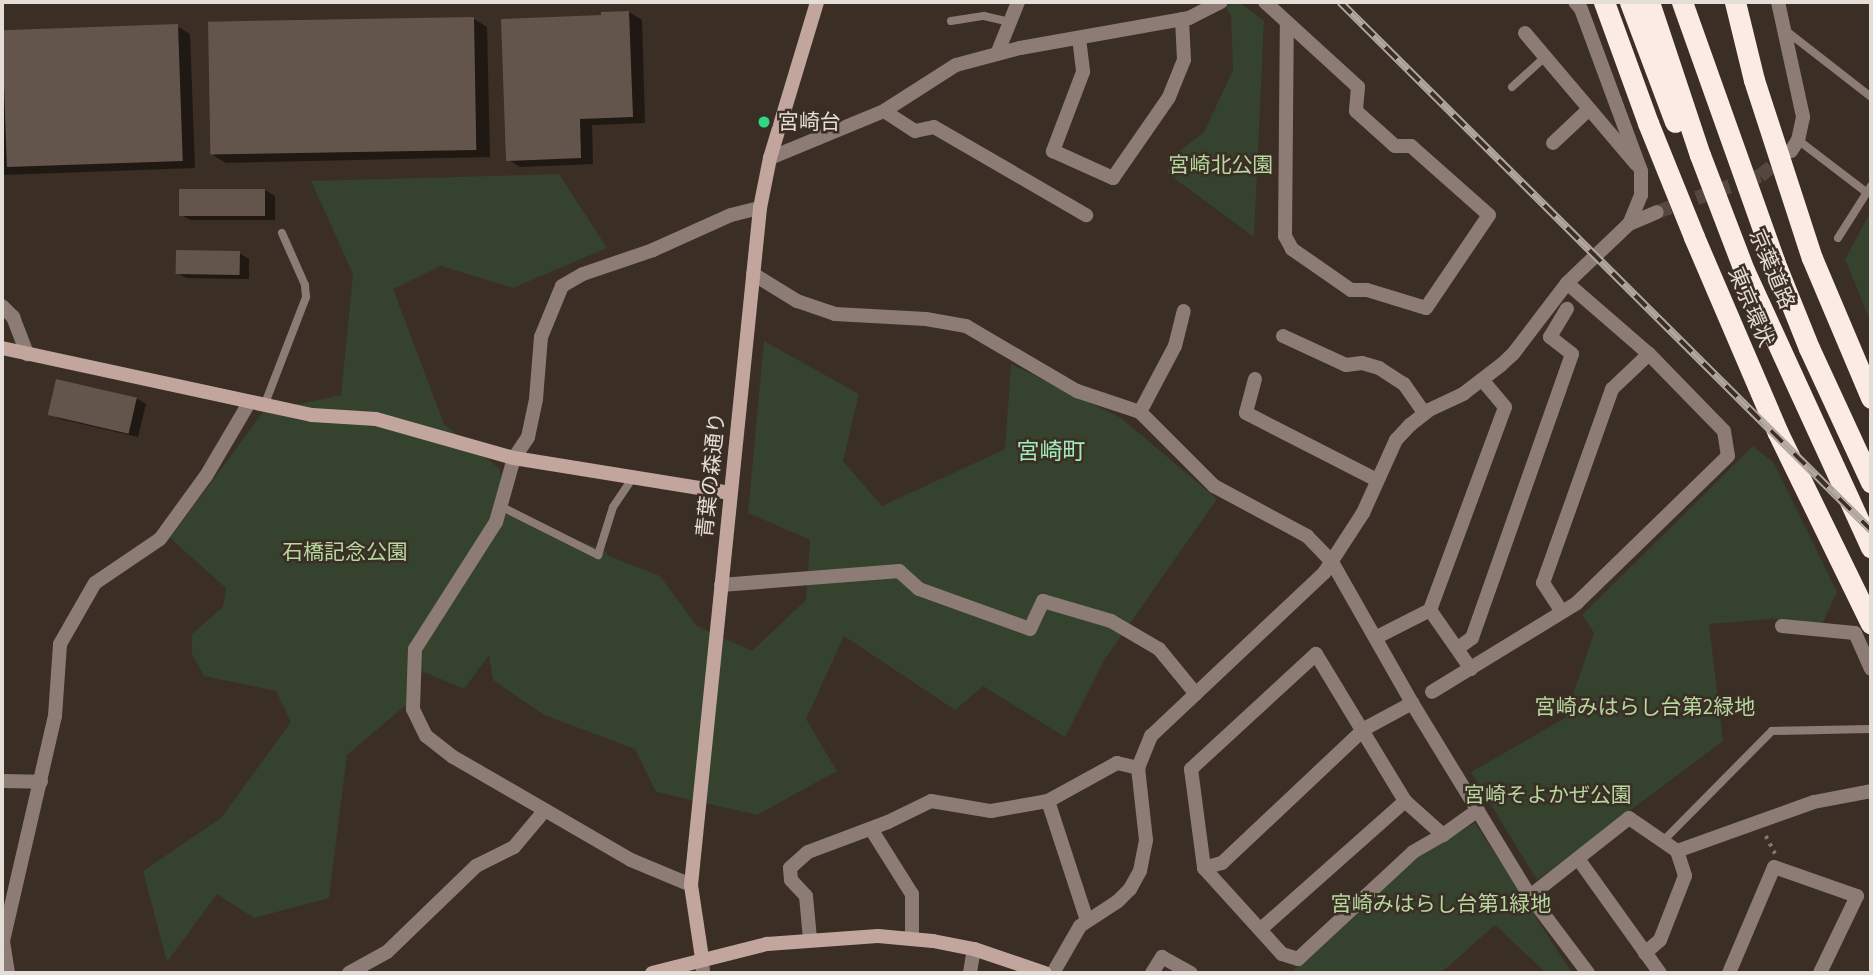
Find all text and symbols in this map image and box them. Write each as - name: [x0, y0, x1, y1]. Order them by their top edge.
- place label: 宮崎台: [778, 109, 841, 135]
- marker: 宮崎台: [756, 114, 772, 130]
- park label: 宮崎北公園: [1169, 152, 1273, 178]
- street label: 京葉道路: [1744, 225, 1800, 313]
- street label: 東京環状: [1723, 263, 1779, 351]
- street label: 青葉の森通り: [692, 411, 730, 539]
- district label: 宮崎町: [1017, 438, 1085, 466]
- park label: 石橋記念公園: [282, 539, 408, 565]
- park label: 宮崎みはらし台第2緑地: [1535, 694, 1755, 720]
- park label: 宮崎そよかぜ公園: [1464, 782, 1632, 808]
- park label: 宮崎みはらし台第1緑地: [1331, 891, 1551, 917]

